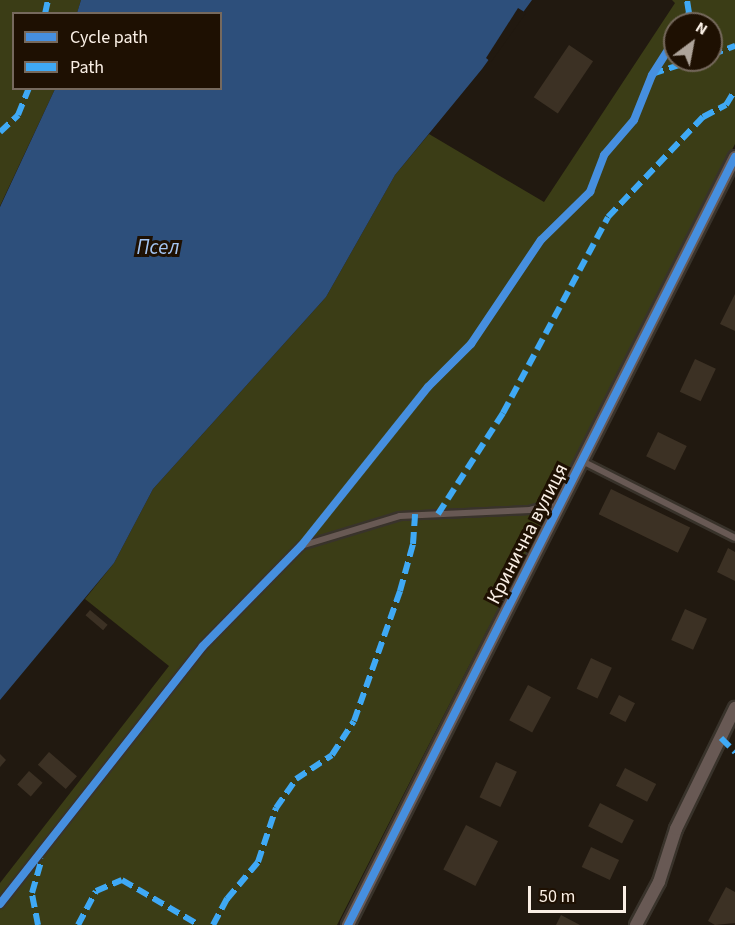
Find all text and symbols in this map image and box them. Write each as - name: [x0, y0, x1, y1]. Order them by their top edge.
- legend: [12, 12, 222, 90]
- north arrow: [663, 12, 723, 72]
- text: N: [691, 16, 712, 41]
- text: Cycle path: [70, 25, 148, 50]
- text: Path: [70, 55, 104, 80]
- water label: Псел: [137, 234, 179, 260]
- street label: Кринична вулиця: [482, 460, 574, 608]
- scale bar: [531, 874, 628, 912]
- text: 50 m: [539, 884, 575, 909]

